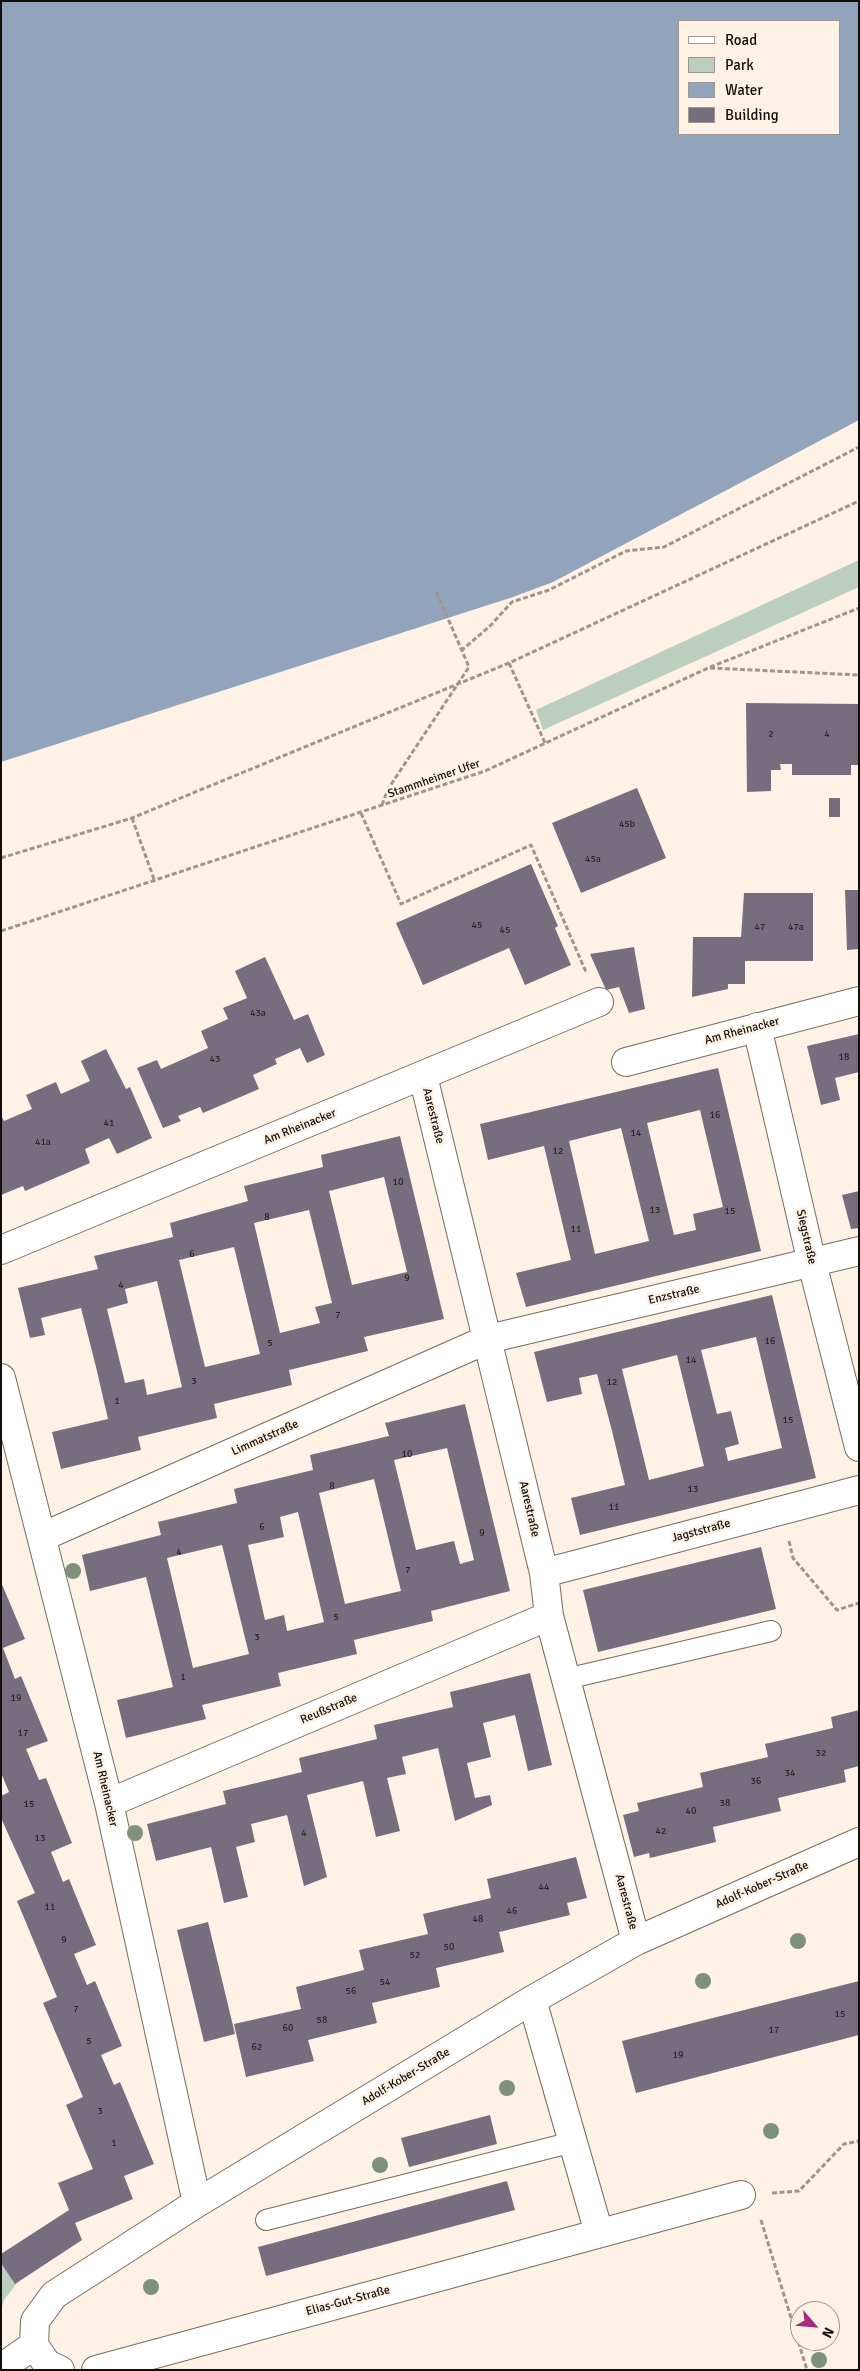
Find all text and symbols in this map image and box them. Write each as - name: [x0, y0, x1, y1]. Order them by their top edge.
- legend: [678, 20, 840, 135]
- text: Road: [725, 31, 757, 49]
- text: Park: [725, 56, 754, 74]
- text: Water: [725, 81, 763, 99]
- text: Building: [725, 106, 779, 124]
- house number: 2: [768, 728, 774, 740]
- house number: 4: [824, 728, 830, 740]
- street label: Stammheimer Ufer: [386, 756, 482, 802]
- house number: 45b: [619, 818, 635, 830]
- house number: 45a: [585, 853, 601, 865]
- house number: 45: [472, 919, 482, 931]
- house number: 47: [755, 921, 765, 933]
- house number: 47a: [788, 921, 804, 933]
- house number: 45: [500, 924, 510, 936]
- house number: 43a: [250, 1007, 266, 1019]
- street label: Am Rheinacker: [703, 1014, 781, 1048]
- house number: 18: [839, 1051, 849, 1063]
- house number: 43: [210, 1053, 220, 1065]
- street label: Aarestraße: [419, 1087, 447, 1145]
- street label: Am Rheinacker: [262, 1106, 338, 1148]
- house number: 16: [710, 1109, 720, 1121]
- house number: 41: [104, 1117, 114, 1129]
- house number: 14: [631, 1127, 641, 1139]
- house number: 41a: [35, 1136, 51, 1148]
- house number: 12: [553, 1145, 563, 1157]
- house number: 10: [393, 1176, 403, 1188]
- house number: 13: [650, 1204, 660, 1216]
- house number: 15: [725, 1205, 735, 1217]
- street label: Siegstraße: [793, 1208, 819, 1266]
- house number: 8: [264, 1211, 270, 1223]
- house number: 11: [571, 1223, 581, 1235]
- house number: 6: [189, 1248, 195, 1260]
- house number: 9: [404, 1272, 410, 1284]
- house number: 4: [118, 1279, 124, 1291]
- street label: Enzstraße: [647, 1282, 701, 1308]
- house number: 7: [335, 1309, 341, 1321]
- house number: 16: [765, 1335, 775, 1347]
- house number: 5: [267, 1337, 273, 1349]
- house number: 14: [686, 1354, 696, 1366]
- house number: 3: [191, 1375, 197, 1387]
- house number: 12: [607, 1376, 617, 1388]
- house number: 1: [114, 1395, 120, 1407]
- house number: 15: [783, 1414, 793, 1426]
- street label: Limmatstraße: [229, 1417, 301, 1459]
- house number: 10: [402, 1448, 412, 1460]
- house number: 8: [329, 1480, 335, 1492]
- street label: Aarestraße: [516, 1480, 542, 1538]
- house number: 13: [688, 1483, 698, 1495]
- house number: 11: [609, 1501, 619, 1513]
- street label: Jagststraße: [670, 1516, 732, 1546]
- house number: 6: [259, 1521, 265, 1533]
- house number: 9: [479, 1527, 485, 1539]
- house number: 4: [176, 1546, 182, 1558]
- house number: 7: [405, 1564, 411, 1576]
- house number: 5: [333, 1611, 339, 1623]
- house number: 3: [254, 1631, 260, 1643]
- house number: 1: [180, 1671, 186, 1683]
- street label: Reußstraße: [298, 1691, 360, 1727]
- house number: 19: [11, 1692, 21, 1704]
- house number: 17: [18, 1727, 28, 1739]
- house number: 32: [816, 1747, 826, 1759]
- street label: Am Rheinacker: [89, 1750, 121, 1828]
- house number: 34: [785, 1767, 795, 1779]
- house number: 36: [751, 1775, 761, 1787]
- house number: 38: [720, 1797, 730, 1809]
- house number: 15: [24, 1798, 34, 1810]
- house number: 40: [686, 1805, 696, 1817]
- house number: 42: [656, 1825, 666, 1837]
- house number: 4: [301, 1827, 307, 1839]
- house number: 13: [35, 1832, 45, 1844]
- street label: Adolf-Kober-Straße: [713, 1858, 811, 1912]
- street label: Aarestraße: [612, 1873, 640, 1931]
- house number: 44: [539, 1881, 549, 1893]
- house number: 11: [45, 1901, 55, 1913]
- house number: 46: [507, 1905, 517, 1917]
- house number: 48: [473, 1913, 483, 1925]
- house number: 9: [61, 1934, 67, 1946]
- house number: 50: [444, 1941, 454, 1953]
- house number: 52: [410, 1949, 420, 1961]
- house number: 54: [380, 1976, 390, 1988]
- house number: 56: [346, 1985, 356, 1997]
- house number: 7: [73, 2003, 79, 2015]
- house number: 15: [835, 2008, 845, 2020]
- house number: 58: [317, 2014, 327, 2026]
- house number: 60: [283, 2022, 293, 2034]
- house number: 17: [769, 2024, 779, 2036]
- house number: 5: [86, 2035, 92, 2047]
- house number: 62: [252, 2041, 262, 2053]
- street label: Adolf-Kober-Straße: [359, 2045, 453, 2109]
- house number: 19: [673, 2049, 683, 2061]
- house number: 3: [97, 2105, 103, 2117]
- house number: 1: [111, 2137, 117, 2149]
- street label: Elias-Gut-Straße: [304, 2283, 392, 2319]
- north arrow: [790, 2301, 840, 2351]
- text: N: [818, 2324, 838, 2341]

